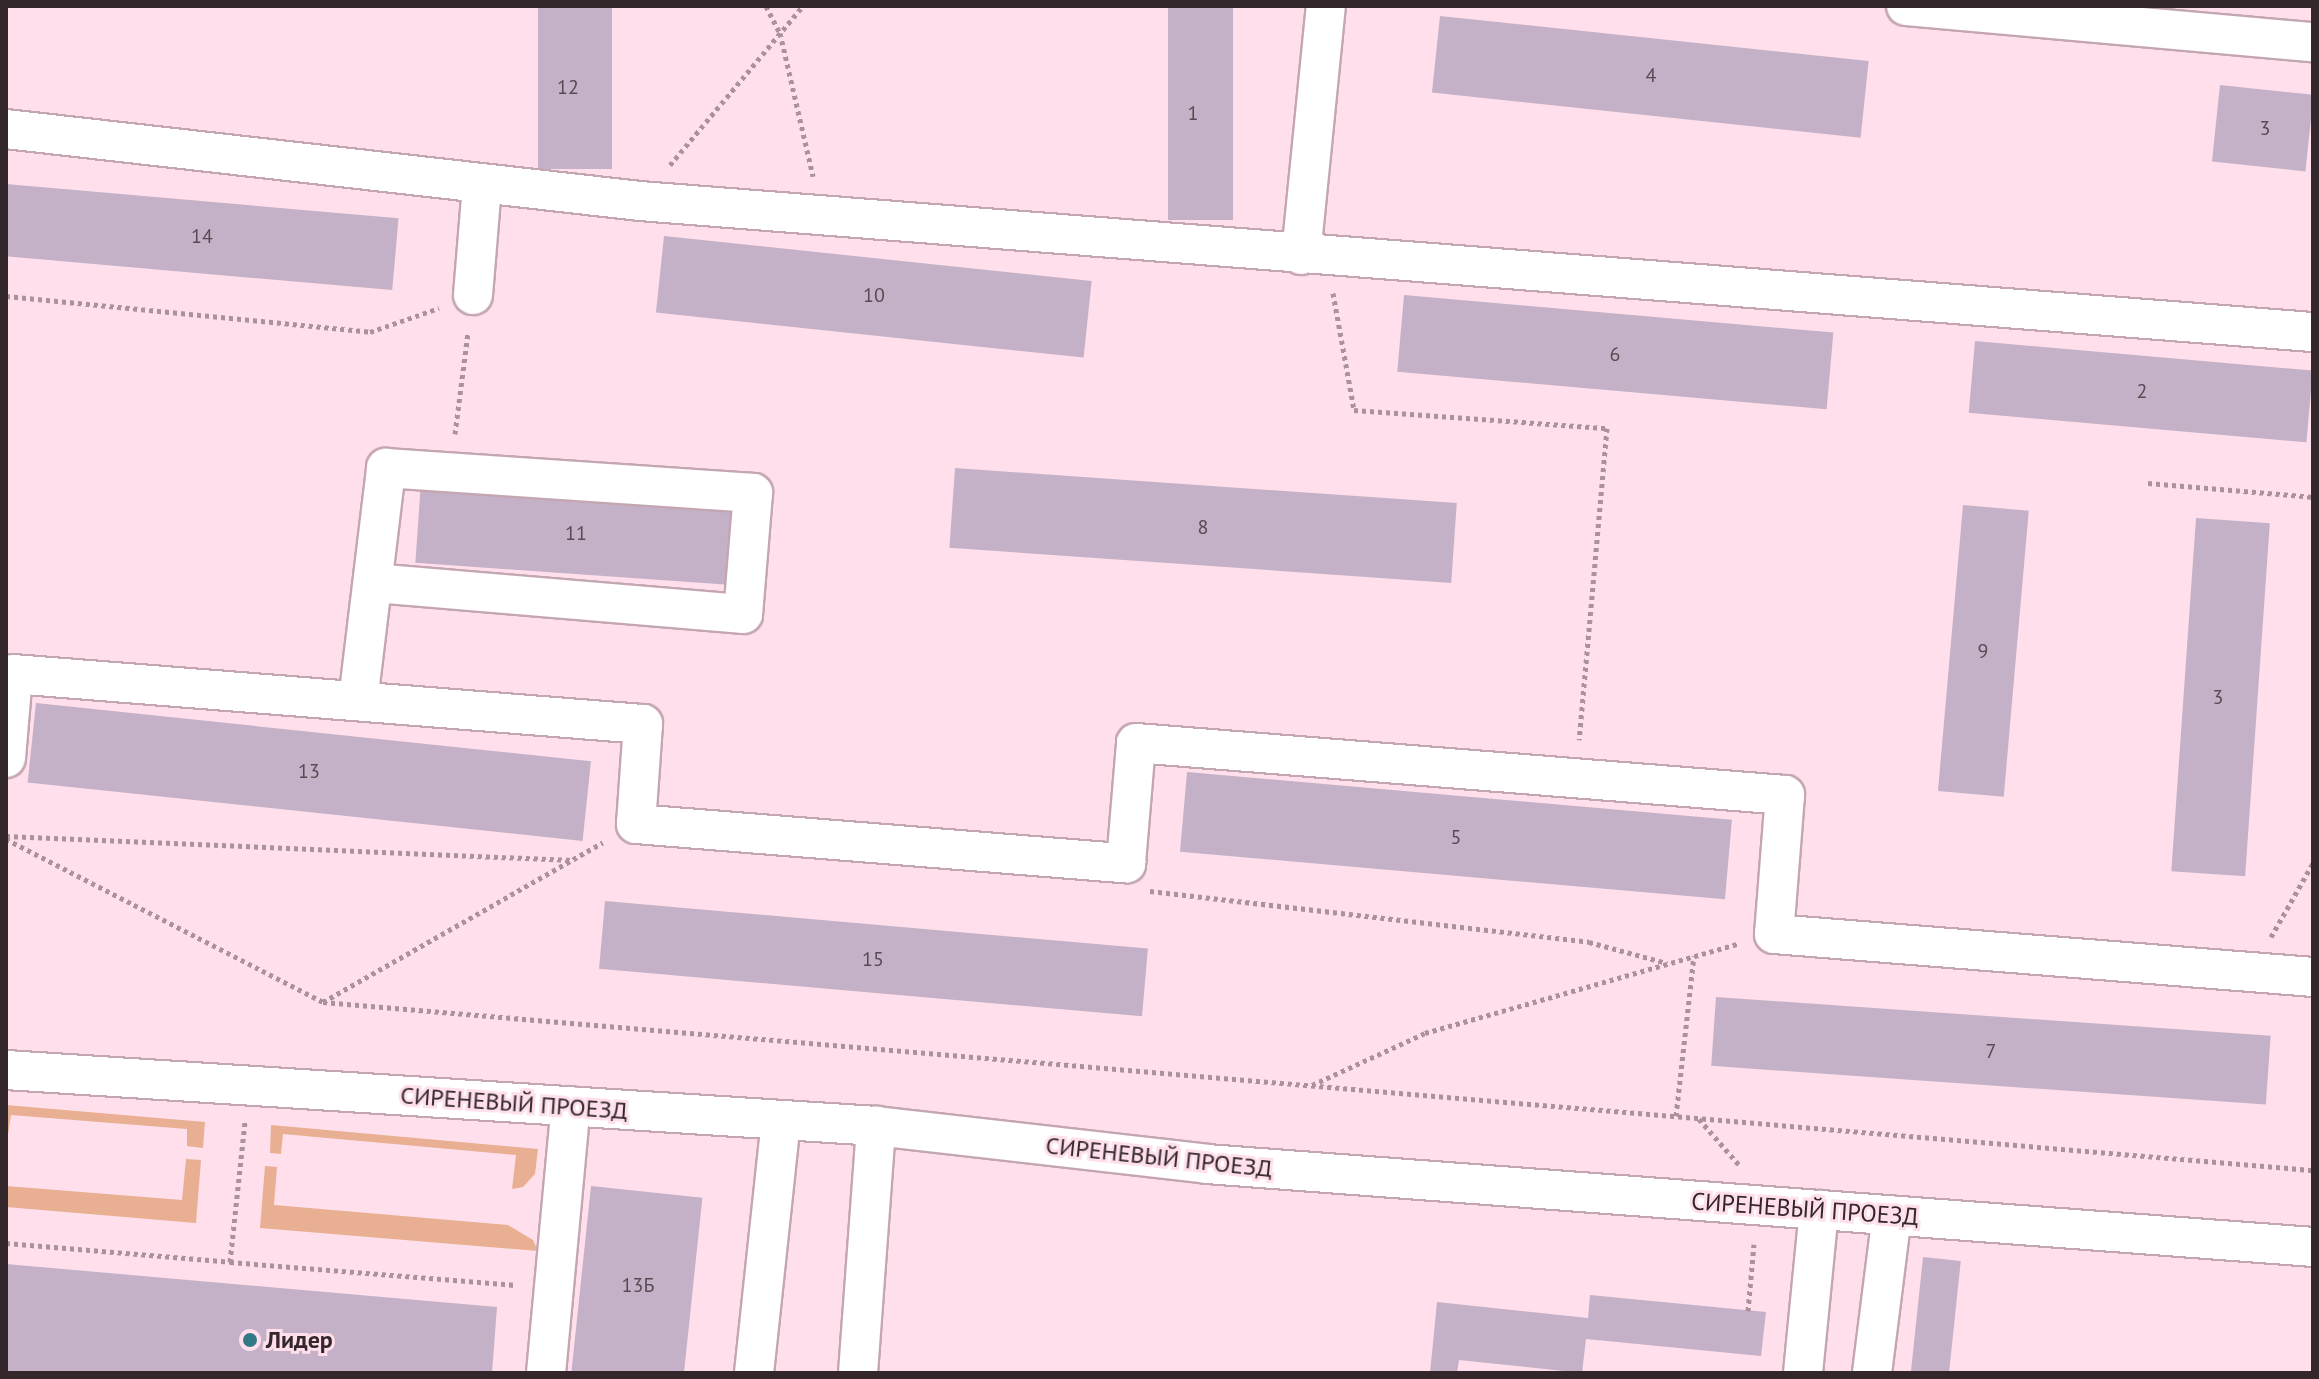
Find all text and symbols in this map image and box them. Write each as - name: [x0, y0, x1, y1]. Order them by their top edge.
- house number: 4: [1646, 63, 1656, 87]
- house number: 12: [557, 75, 579, 99]
- house number: 1: [1188, 101, 1198, 125]
- house number: 3: [2260, 116, 2270, 140]
- house number: 14: [191, 224, 213, 248]
- house number: 10: [863, 283, 885, 307]
- house number: 6: [1610, 342, 1620, 366]
- house number: 2: [2137, 379, 2147, 403]
- house number: 8: [1198, 515, 1208, 539]
- house number: 11: [565, 521, 587, 545]
- house number: 9: [1978, 639, 1988, 663]
- house number: 3: [2213, 685, 2223, 709]
- house number: 13: [298, 759, 320, 783]
- house number: 5: [1451, 825, 1461, 849]
- house number: 15: [862, 947, 884, 971]
- house number: 7: [1986, 1039, 1996, 1063]
- street label: СИРЕНЕВЫЙ ПРОЕЗД: [399, 1081, 629, 1125]
- street label: СИРЕНЕВЫЙ ПРОЕЗД: [1044, 1131, 1274, 1183]
- street label: СИРЕНЕВЫЙ ПРОЕЗД: [1690, 1187, 1920, 1231]
- house number: 13Б: [622, 1273, 654, 1297]
- place label: Лидер: [266, 1326, 333, 1354]
- marker: Лидер: [241, 1331, 259, 1349]

